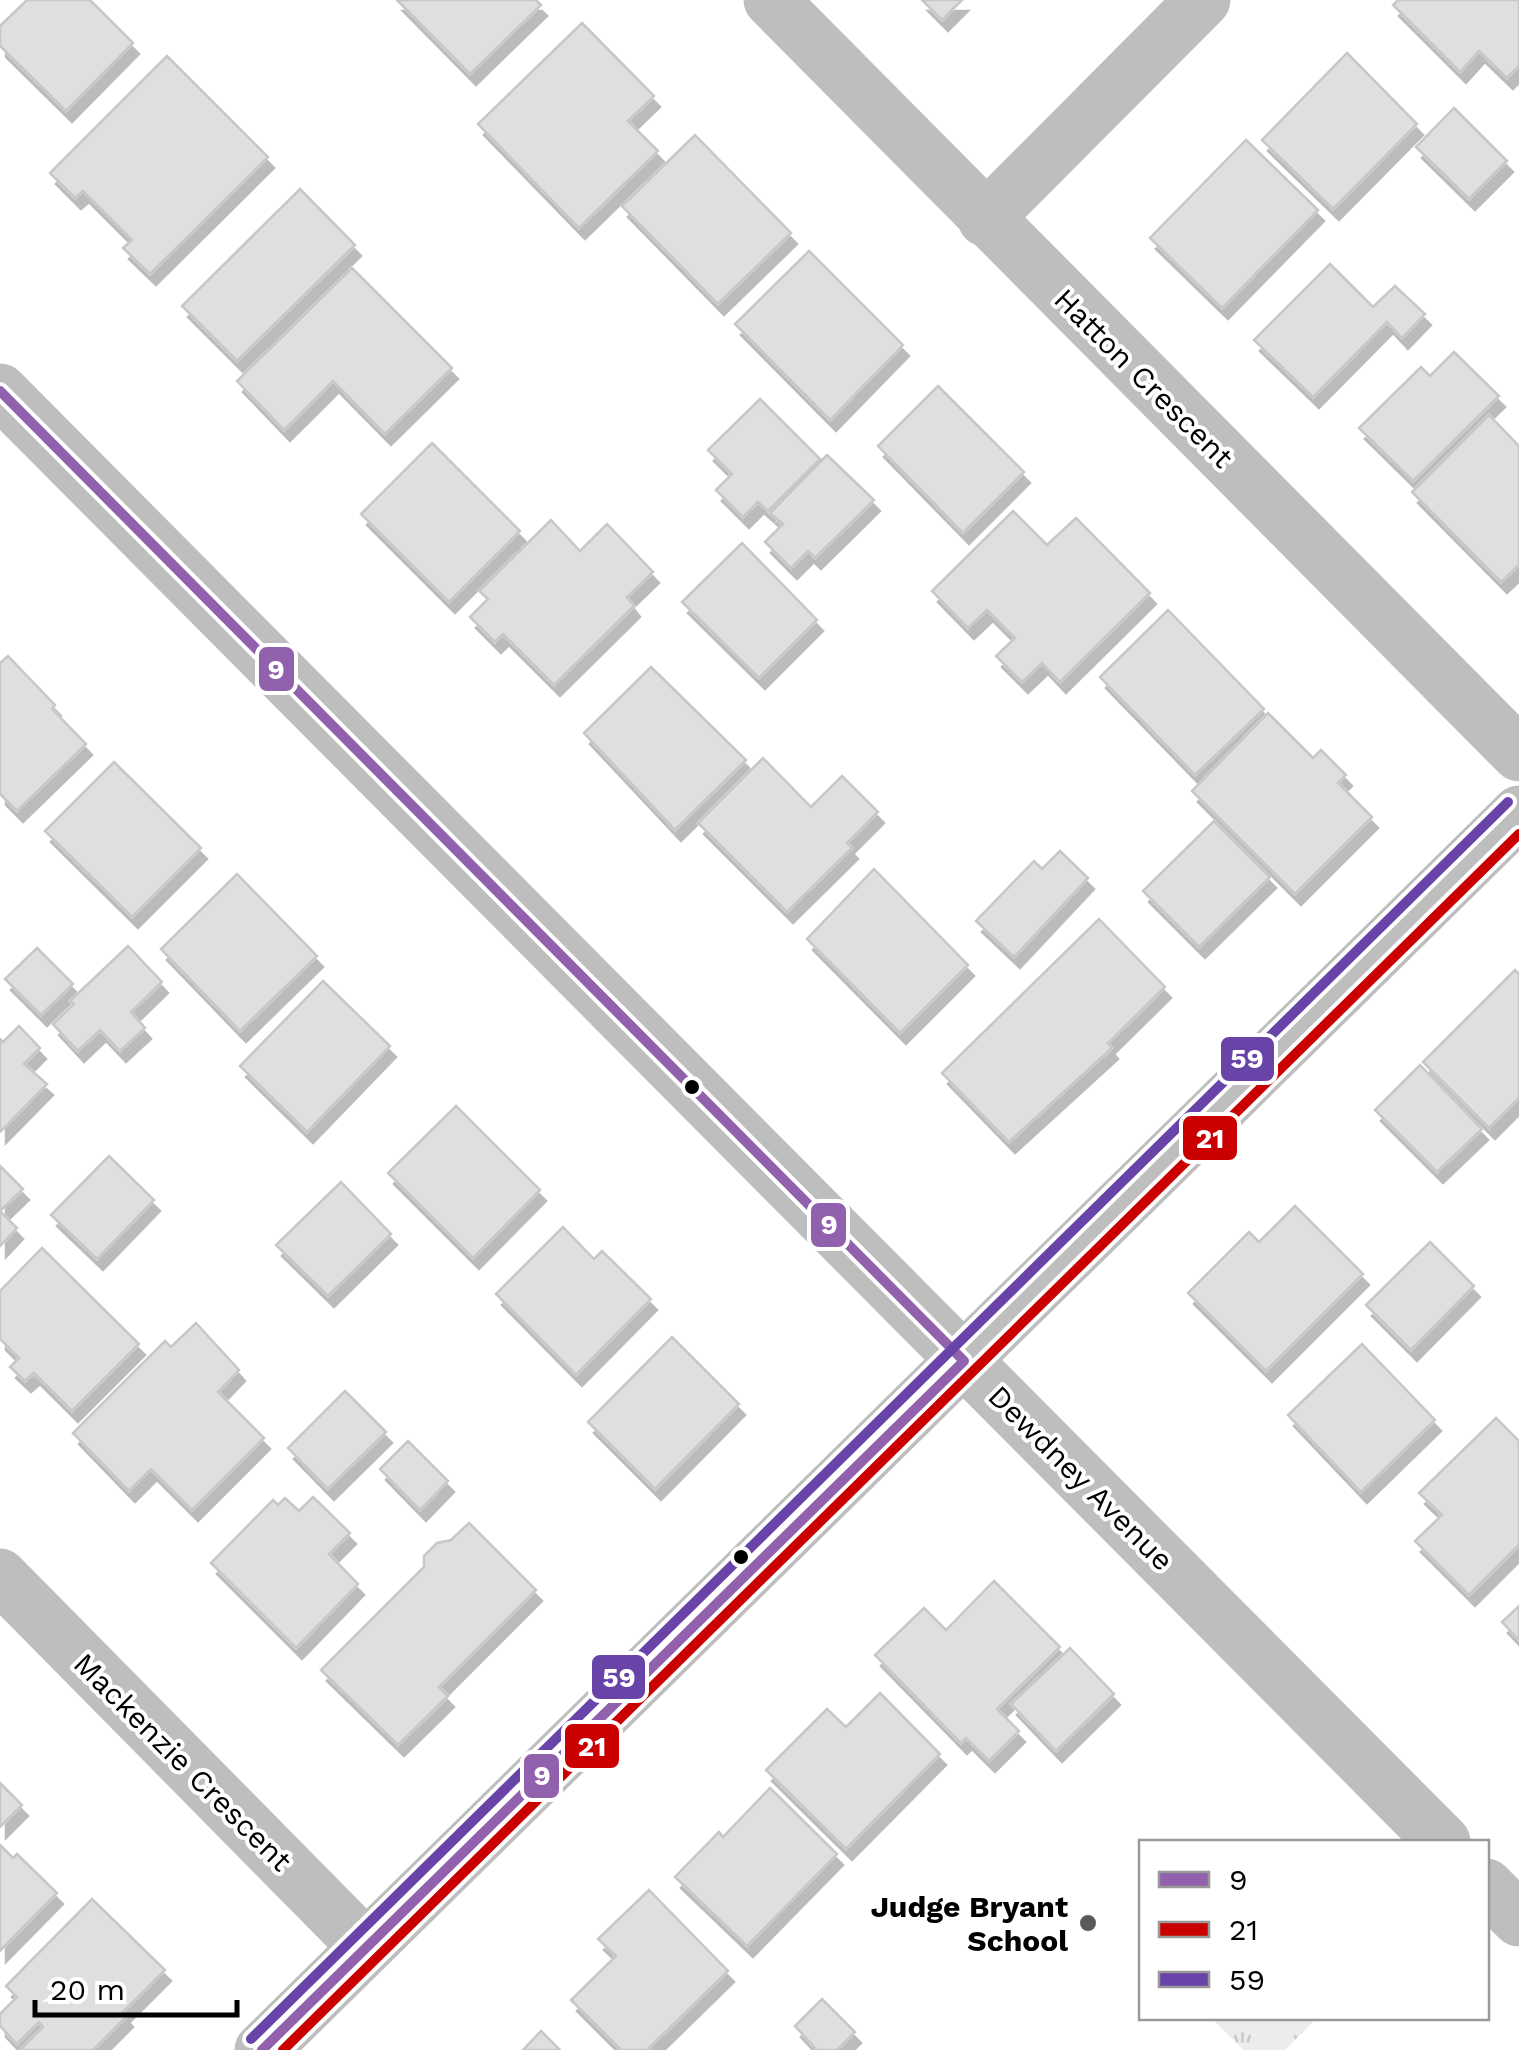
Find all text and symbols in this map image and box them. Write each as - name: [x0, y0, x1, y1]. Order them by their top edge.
- street label: Hatton Crescent: [1047, 281, 1241, 475]
- line badge: 9: [257, 645, 296, 693]
- text: 9: [267, 653, 285, 686]
- line badge: 59: [1219, 1035, 1276, 1083]
- text: 59: [1230, 1042, 1264, 1075]
- unlabelled marker: [682, 1077, 702, 1097]
- line badge: 21: [1181, 1114, 1239, 1162]
- text: 21: [1196, 1122, 1224, 1155]
- line badge: 9: [809, 1201, 848, 1249]
- text: 9: [820, 1208, 838, 1241]
- street label: Dewdney Avenue: [981, 1378, 1181, 1578]
- unlabelled marker: [731, 1547, 751, 1567]
- street label: Mackenzie Crescent: [67, 1646, 299, 1878]
- line badge: 59: [590, 1653, 647, 1701]
- text: 59: [602, 1661, 636, 1694]
- line badge: 21: [563, 1722, 621, 1770]
- text: 21: [578, 1730, 606, 1763]
- line badge: 9: [522, 1752, 561, 1800]
- text: 9: [533, 1759, 551, 1792]
- legend: [1139, 1840, 1489, 2020]
- text: 9: [1229, 1862, 1248, 1897]
- place label: Judge Bryant School: [870, 1889, 1068, 1958]
- marker: Judge Bryant School: [1077, 1912, 1099, 1934]
- text: 21: [1229, 1912, 1258, 1947]
- scale bar: [35, 1955, 238, 2017]
- text: 59: [1229, 1962, 1265, 1997]
- text: 20 m: [50, 1972, 125, 2007]

